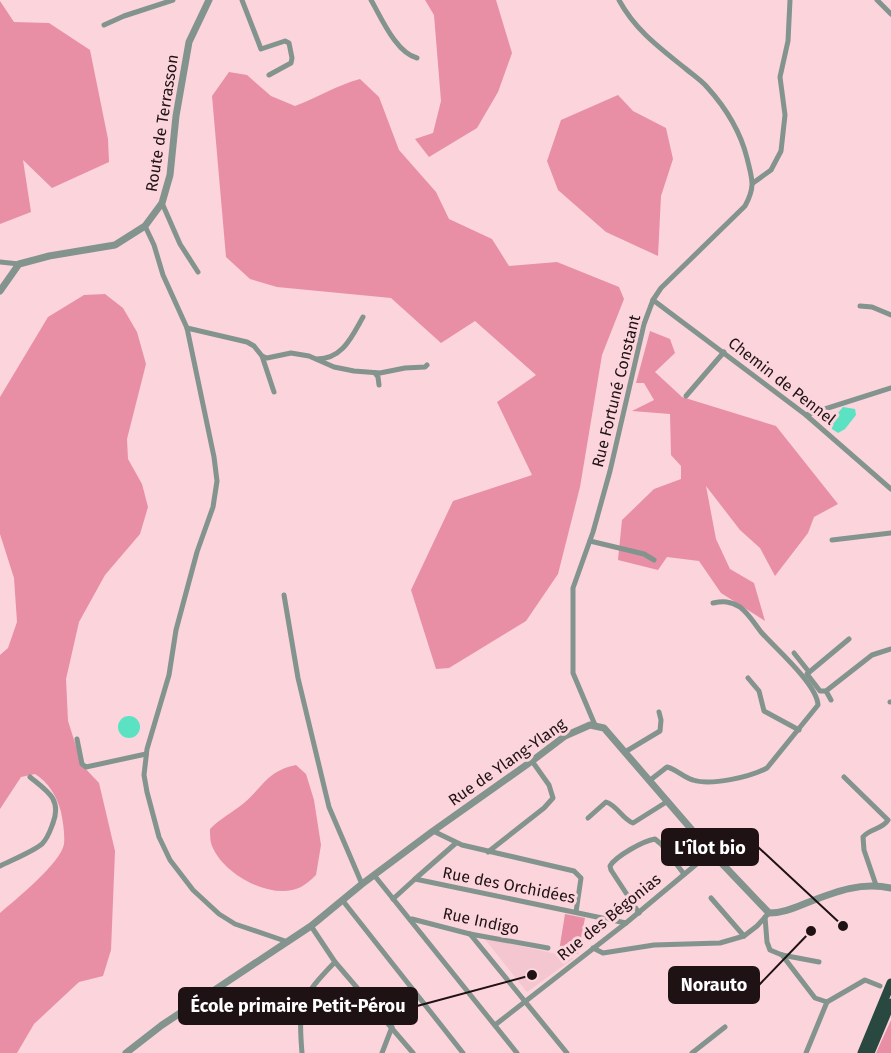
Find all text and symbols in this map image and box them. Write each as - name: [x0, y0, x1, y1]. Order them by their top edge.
- street label: Route de Terrasson: [142, 53, 182, 193]
- street label: Rue Fortuné Constant: [588, 313, 644, 469]
- street label: Chemin de Pennel: [725, 333, 840, 429]
- street label: Rue de Ylang-Ylang: [445, 714, 570, 810]
- callout: L'îlot bio: [662, 829, 758, 865]
- text: L'îlot bio: [674, 837, 746, 859]
- street label: Rue des Orchidées: [441, 863, 577, 907]
- street label: Rue des Bégonias: [553, 869, 665, 965]
- street label: Rue Indigo: [441, 904, 521, 938]
- callout: Norauto: [669, 967, 759, 1003]
- text: Norauto: [681, 974, 747, 996]
- callout: École primaire Petit-Pérou: [179, 988, 417, 1024]
- text: École primaire Petit-Pérou: [191, 994, 405, 1017]

